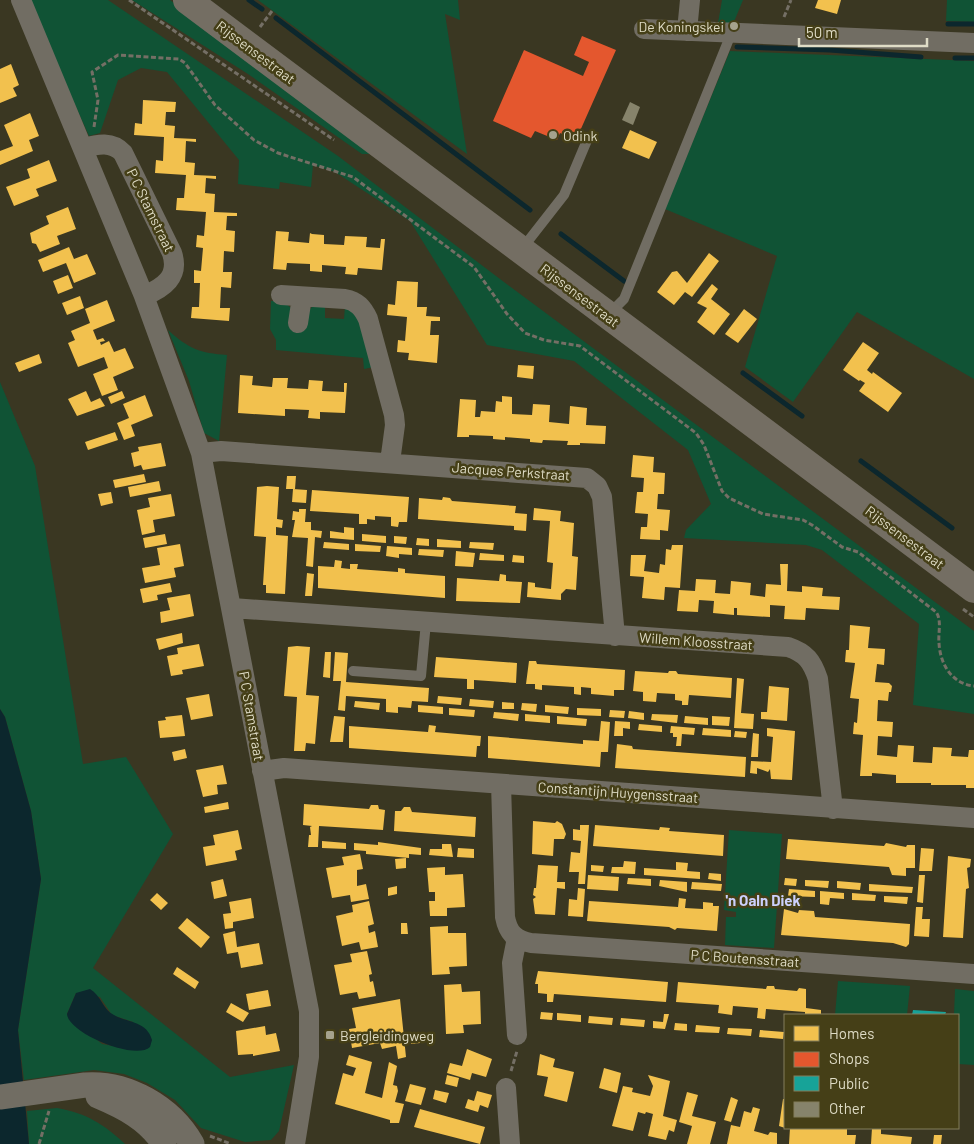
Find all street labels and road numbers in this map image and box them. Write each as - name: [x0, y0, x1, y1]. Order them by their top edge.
- street label: Rijssensestraat: [213, 17, 299, 87]
- street label: P C Stamstraat: [123, 166, 179, 254]
- street label: Rijssensestraat: [537, 260, 623, 330]
- street label: Jacques Perkstraat: [451, 458, 571, 484]
- street label: Rijssensestraat: [862, 502, 948, 572]
- street label: Willem Kloosstraat: [639, 629, 753, 653]
- street label: P C Stamstraat: [236, 670, 268, 762]
- street label: Constantijn Huygensstraat: [537, 778, 699, 806]
- street label: P C Boutensstraat: [690, 946, 800, 970]

